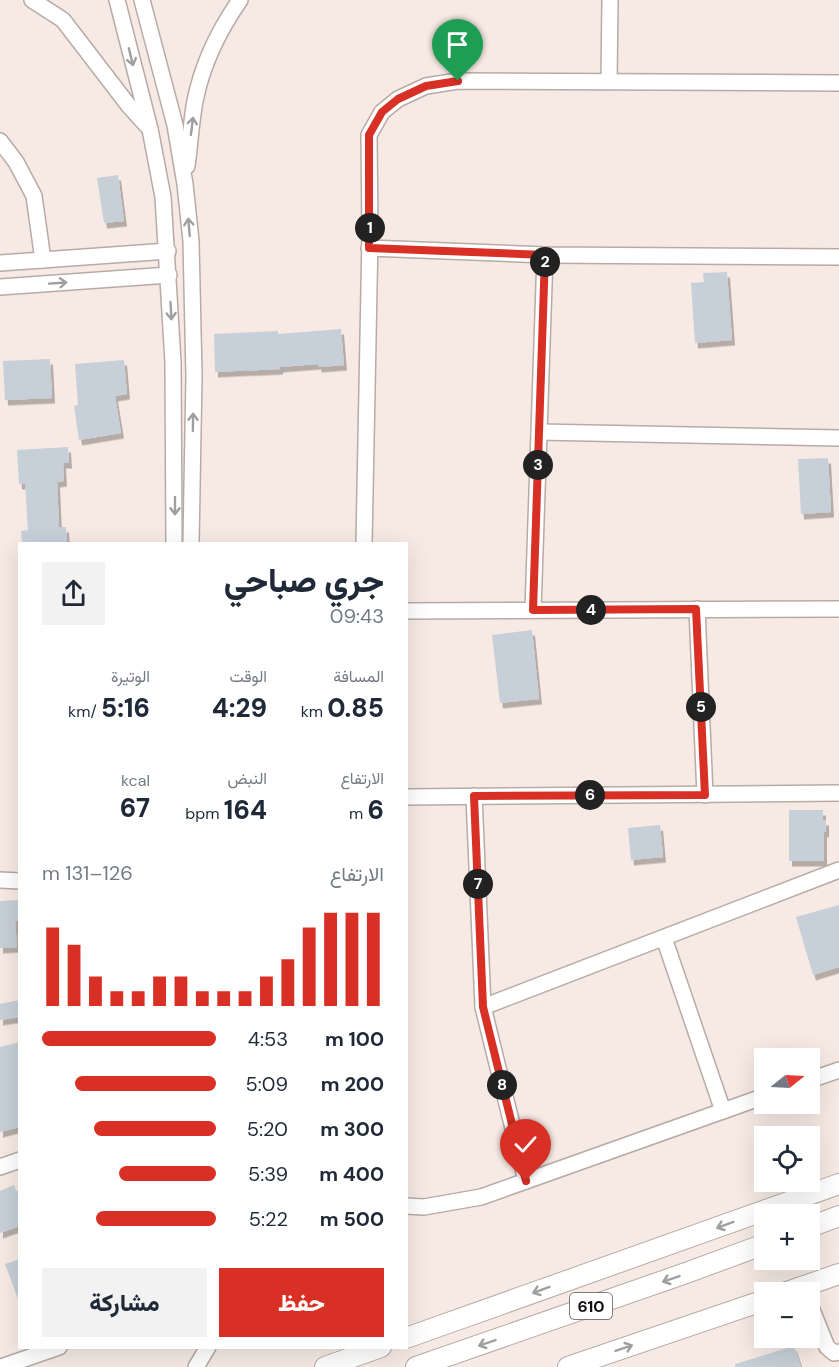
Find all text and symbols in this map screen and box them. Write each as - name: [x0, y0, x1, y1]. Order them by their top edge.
- pin: [432, 19, 483, 81]
- icon: arrive: [441, 28, 474, 61]
- one-way arrow: [126, 47, 137, 66]
- one-way arrow: [187, 116, 198, 136]
- pin: 1: [355, 213, 385, 243]
- one-way arrow: [183, 217, 194, 237]
- text: 1: [367, 217, 373, 238]
- pin: 2: [530, 247, 560, 277]
- text: 2: [540, 251, 550, 272]
- one-way arrow: [48, 277, 68, 288]
- one-way arrow: [166, 300, 177, 320]
- one-way arrow: [187, 412, 199, 432]
- pin: 3: [523, 450, 553, 480]
- text: 3: [533, 454, 543, 475]
- one-way arrow: [169, 495, 181, 515]
- text: جري صباحي: [224, 559, 384, 602]
- button: share: [42, 562, 105, 625]
- pin: 4: [576, 595, 606, 625]
- text: 4: [586, 599, 596, 620]
- text: 09:43: [330, 603, 384, 629]
- text: الوتيرة: [111, 666, 150, 687]
- text: الوقت: [229, 666, 267, 687]
- text: المسافة: [333, 666, 384, 687]
- text: 5:16: [101, 691, 150, 725]
- text: 4:29: [212, 691, 267, 725]
- text: 0.85: [327, 691, 384, 725]
- pin: 5: [686, 692, 716, 722]
- text: 5: [696, 696, 706, 717]
- text: /km: [68, 701, 101, 722]
- text: km: [301, 701, 327, 722]
- text: النبض: [227, 768, 267, 789]
- text: الارتفاع: [341, 768, 384, 789]
- text: kcal: [121, 770, 150, 791]
- pin: 6: [575, 780, 605, 810]
- text: 6: [585, 784, 595, 805]
- text: 67: [120, 791, 150, 825]
- text: 164: [224, 793, 267, 827]
- text: 6: [367, 793, 384, 827]
- text: bpm: [185, 803, 224, 824]
- text: m: [349, 803, 367, 824]
- text: 126–131 m: [42, 860, 133, 886]
- text: الارتفاع: [330, 861, 384, 887]
- pin: 7: [463, 869, 493, 899]
- text: 7: [474, 873, 482, 894]
- text: 4:53: [248, 1026, 288, 1052]
- text: 100 m: [325, 1026, 384, 1052]
- north arrow: [754, 1048, 820, 1114]
- map controls: [754, 1048, 820, 1348]
- pin: 8: [487, 1070, 517, 1100]
- text: 5:09: [246, 1071, 288, 1097]
- text: 200 m: [321, 1071, 384, 1097]
- text: 8: [497, 1074, 507, 1095]
- text: 5:20: [247, 1116, 288, 1142]
- text: 300 m: [320, 1116, 384, 1142]
- pin: [500, 1119, 551, 1181]
- button: locate: [754, 1126, 820, 1192]
- icon: check: [509, 1128, 542, 1161]
- text: 5:39: [248, 1161, 288, 1187]
- text: 400 m: [319, 1161, 384, 1187]
- button: +: [754, 1204, 820, 1270]
- text: 5:22: [249, 1206, 288, 1232]
- text: 500 m: [320, 1206, 384, 1232]
- one-way arrow: [716, 1220, 734, 1231]
- button: مشاركة: [42, 1268, 207, 1337]
- button: حفظ: [219, 1268, 384, 1337]
- one-way arrow: [662, 1274, 681, 1285]
- button: −: [754, 1282, 820, 1348]
- one-way arrow: [532, 1286, 551, 1297]
- road number: 610: [570, 1293, 612, 1319]
- one-way arrow: [478, 1338, 497, 1349]
- one-way arrow: [614, 1342, 633, 1353]

